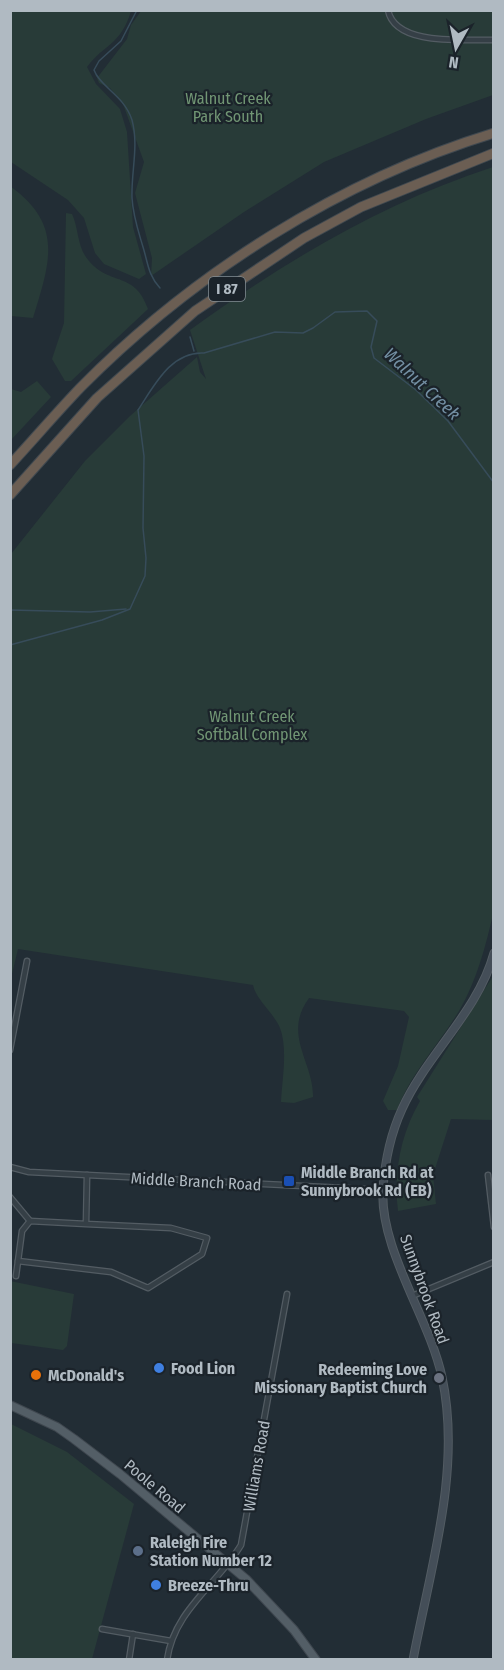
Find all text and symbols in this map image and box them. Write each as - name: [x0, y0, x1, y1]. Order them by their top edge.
- north arrow: [426, 18, 486, 78]
- text: N: [448, 52, 460, 72]
- park label: Walnut Creek Park South: [185, 89, 271, 126]
- road number: I 87: [209, 277, 245, 301]
- water label: Walnut Creek: [379, 343, 465, 425]
- park label: Walnut Creek Softball Complex: [197, 707, 307, 744]
- place label: Middle Branch Rd at Sunnybrook Rd (EB): [301, 1163, 434, 1200]
- street label: Middle Branch Road: [130, 1169, 262, 1194]
- marker: Middle Branch Rd at Sunnybrook Rd (EB): [282, 1174, 296, 1188]
- street label: Sunnybrook Road: [396, 1232, 453, 1346]
- place label: Food Lion: [171, 1359, 235, 1378]
- place label: Redeeming Love Missionary Baptist Church: [255, 1360, 427, 1397]
- marker: Food Lion: [152, 1361, 166, 1375]
- place label: McDonald's: [48, 1366, 124, 1385]
- marker: McDonald's: [29, 1368, 43, 1382]
- marker: Redeeming Love Missionary Baptist Church: [432, 1371, 446, 1385]
- street label: Williams Road: [239, 1419, 274, 1513]
- street label: Poole Road: [120, 1455, 189, 1517]
- place label: Raleigh Fire Station Number 12: [150, 1533, 273, 1570]
- marker: Raleigh Fire Station Number 12: [131, 1544, 145, 1558]
- place label: Breeze-Thru: [168, 1576, 249, 1595]
- marker: Breeze-Thru: [149, 1578, 163, 1592]

